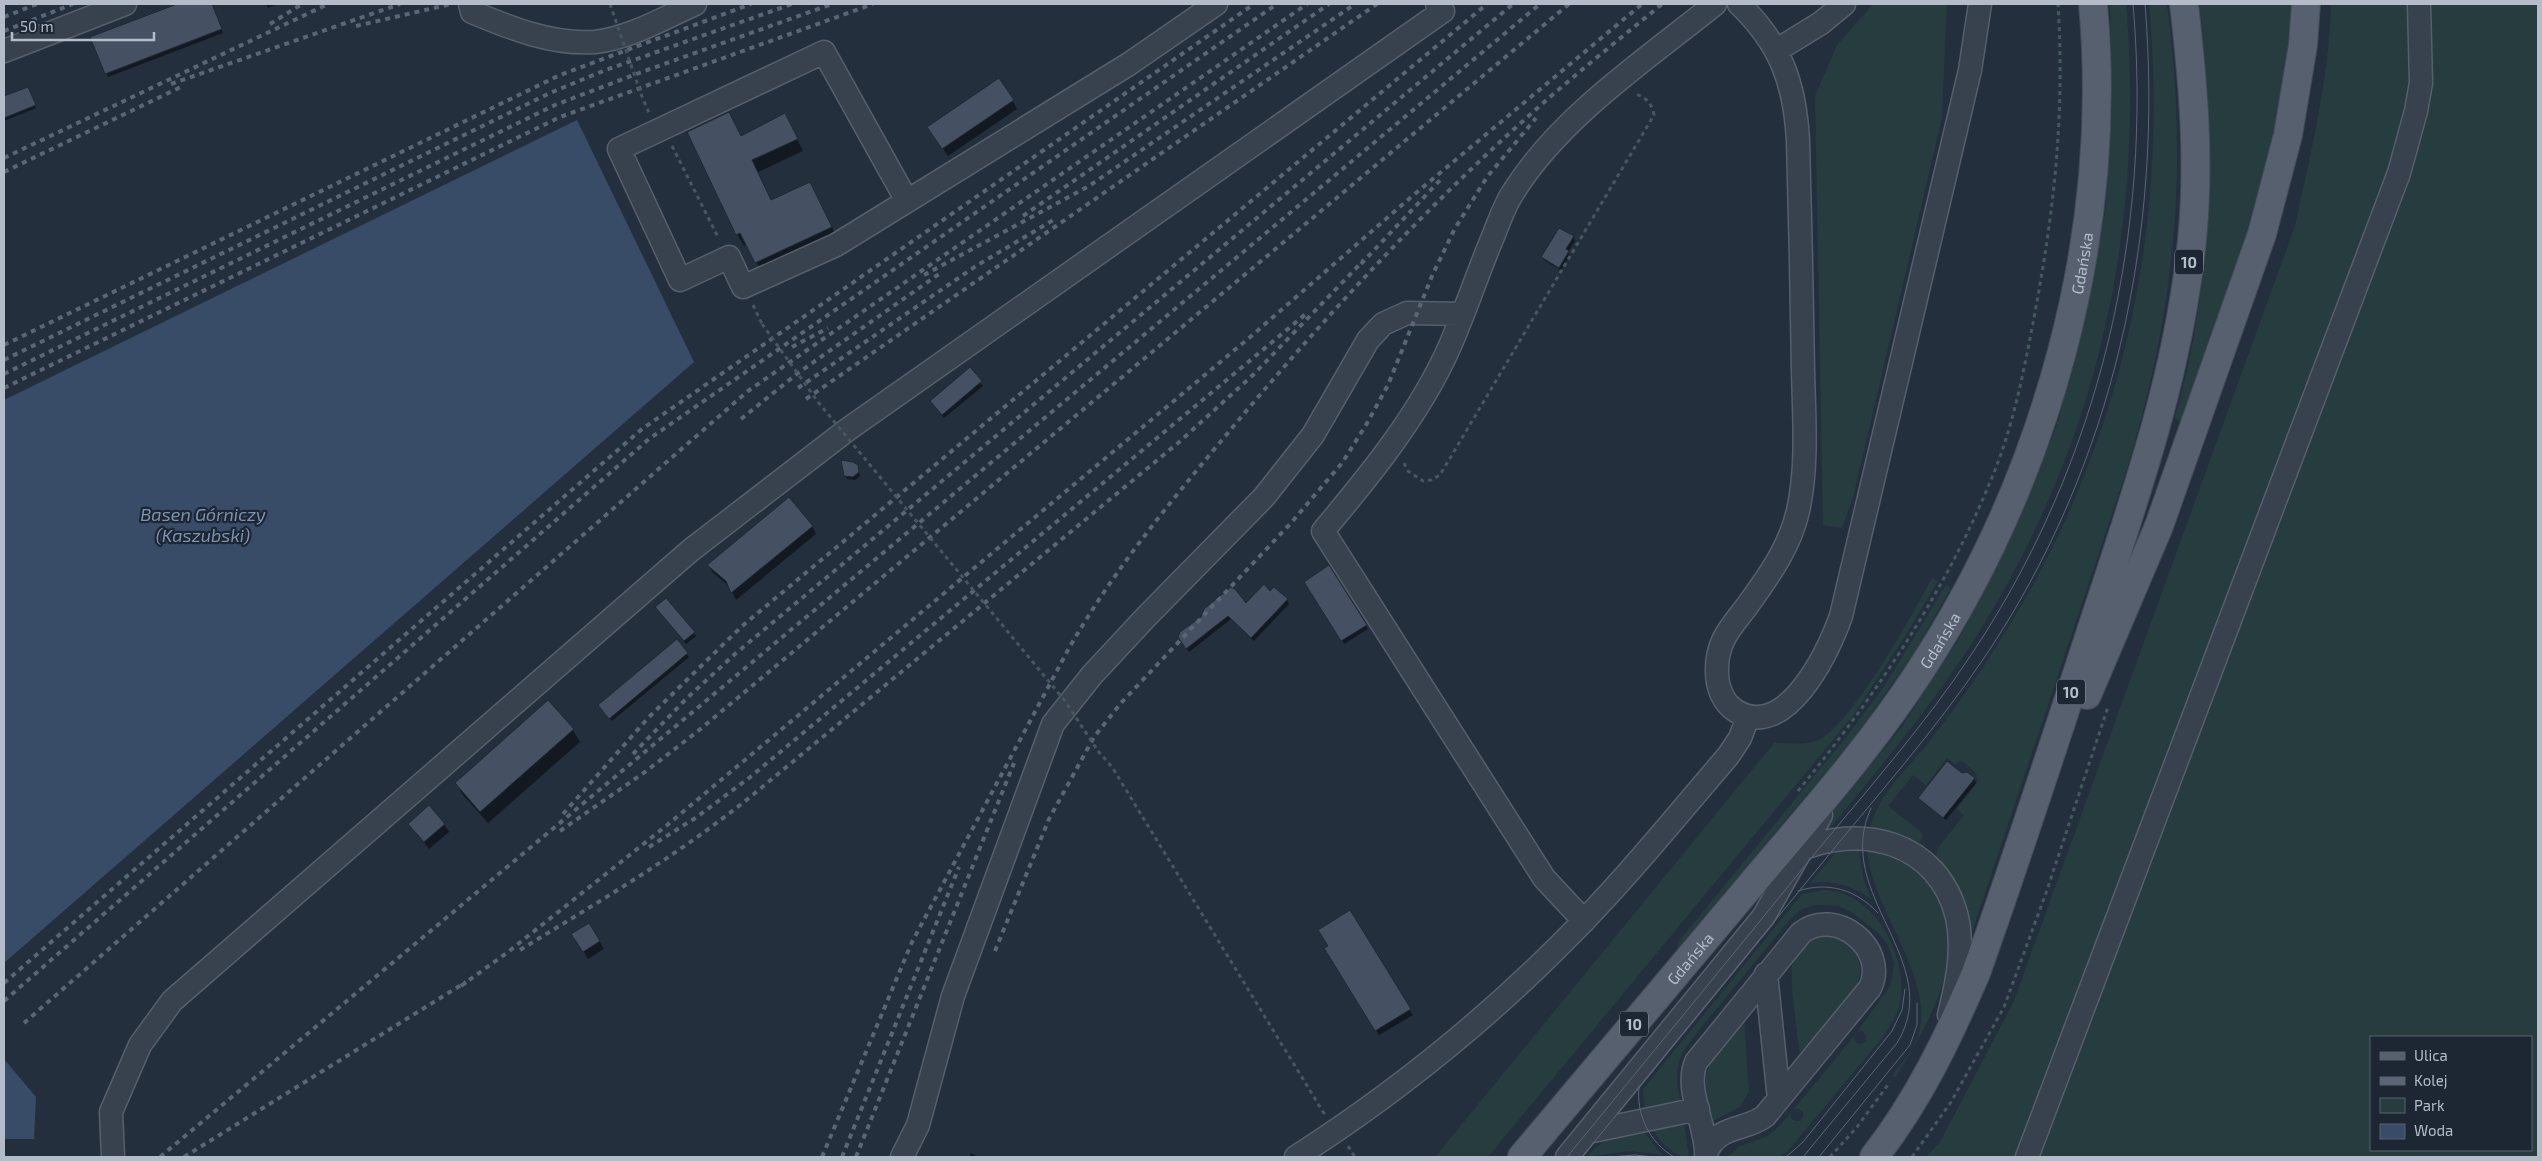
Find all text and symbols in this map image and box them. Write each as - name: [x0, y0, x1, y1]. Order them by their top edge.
- scale bar: [12, 10, 155, 42]
- text: 50 m: [20, 17, 54, 35]
- street label: Gdańska: [2066, 231, 2096, 296]
- road number: 10: [2175, 250, 2203, 274]
- water label: Basen Górniczy (Kaszubski): [140, 503, 266, 546]
- street label: Gdańska: [1915, 608, 1964, 672]
- road number: 10: [2057, 680, 2085, 704]
- street label: Gdańska: [1662, 928, 1717, 988]
- road number: 10: [1620, 1012, 1648, 1036]
- legend: [2370, 1036, 2532, 1151]
- text: Ulica: [2414, 1046, 2448, 1064]
- text: Kolej: [2414, 1071, 2447, 1090]
- text: Park: [2414, 1096, 2445, 1114]
- text: Woda: [2414, 1121, 2453, 1139]

